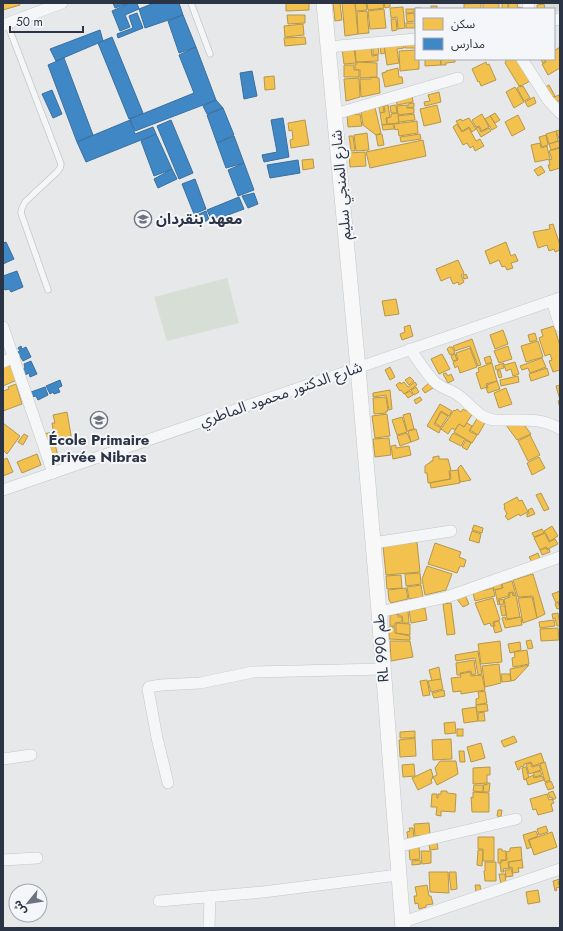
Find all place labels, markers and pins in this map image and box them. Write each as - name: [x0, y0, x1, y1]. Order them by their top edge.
- place label: معهد بنقردان: [156, 208, 242, 230]
- school or university icon: معهد بنقردان: [133, 209, 153, 229]
- school or university icon: École Primaire privée Nibras: [89, 410, 109, 430]
- place label: École Primaire privée Nibras: [49, 429, 150, 468]

